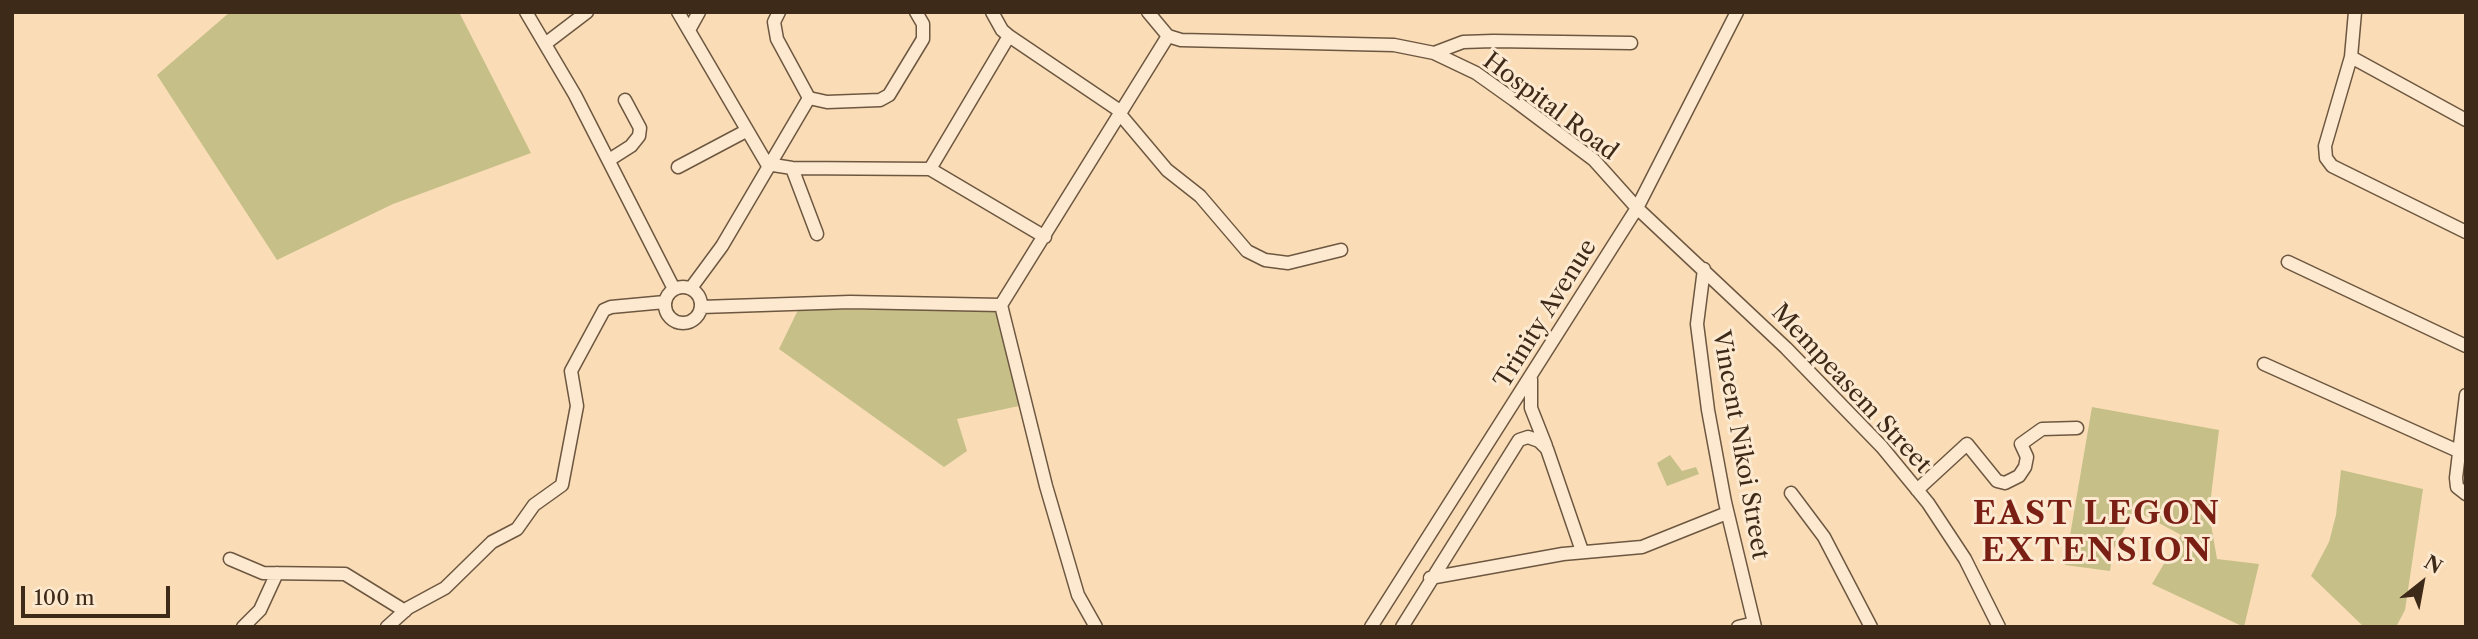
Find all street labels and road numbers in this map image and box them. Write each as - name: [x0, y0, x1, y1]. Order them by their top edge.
- street label: Hospital Road: [1477, 47, 1623, 167]
- street label: Trinity Avenue: [1489, 234, 1603, 394]
- street label: Mempeasem Street: [1765, 298, 1937, 480]
- street label: Vincent Nikoi Street: [1706, 328, 1774, 562]

